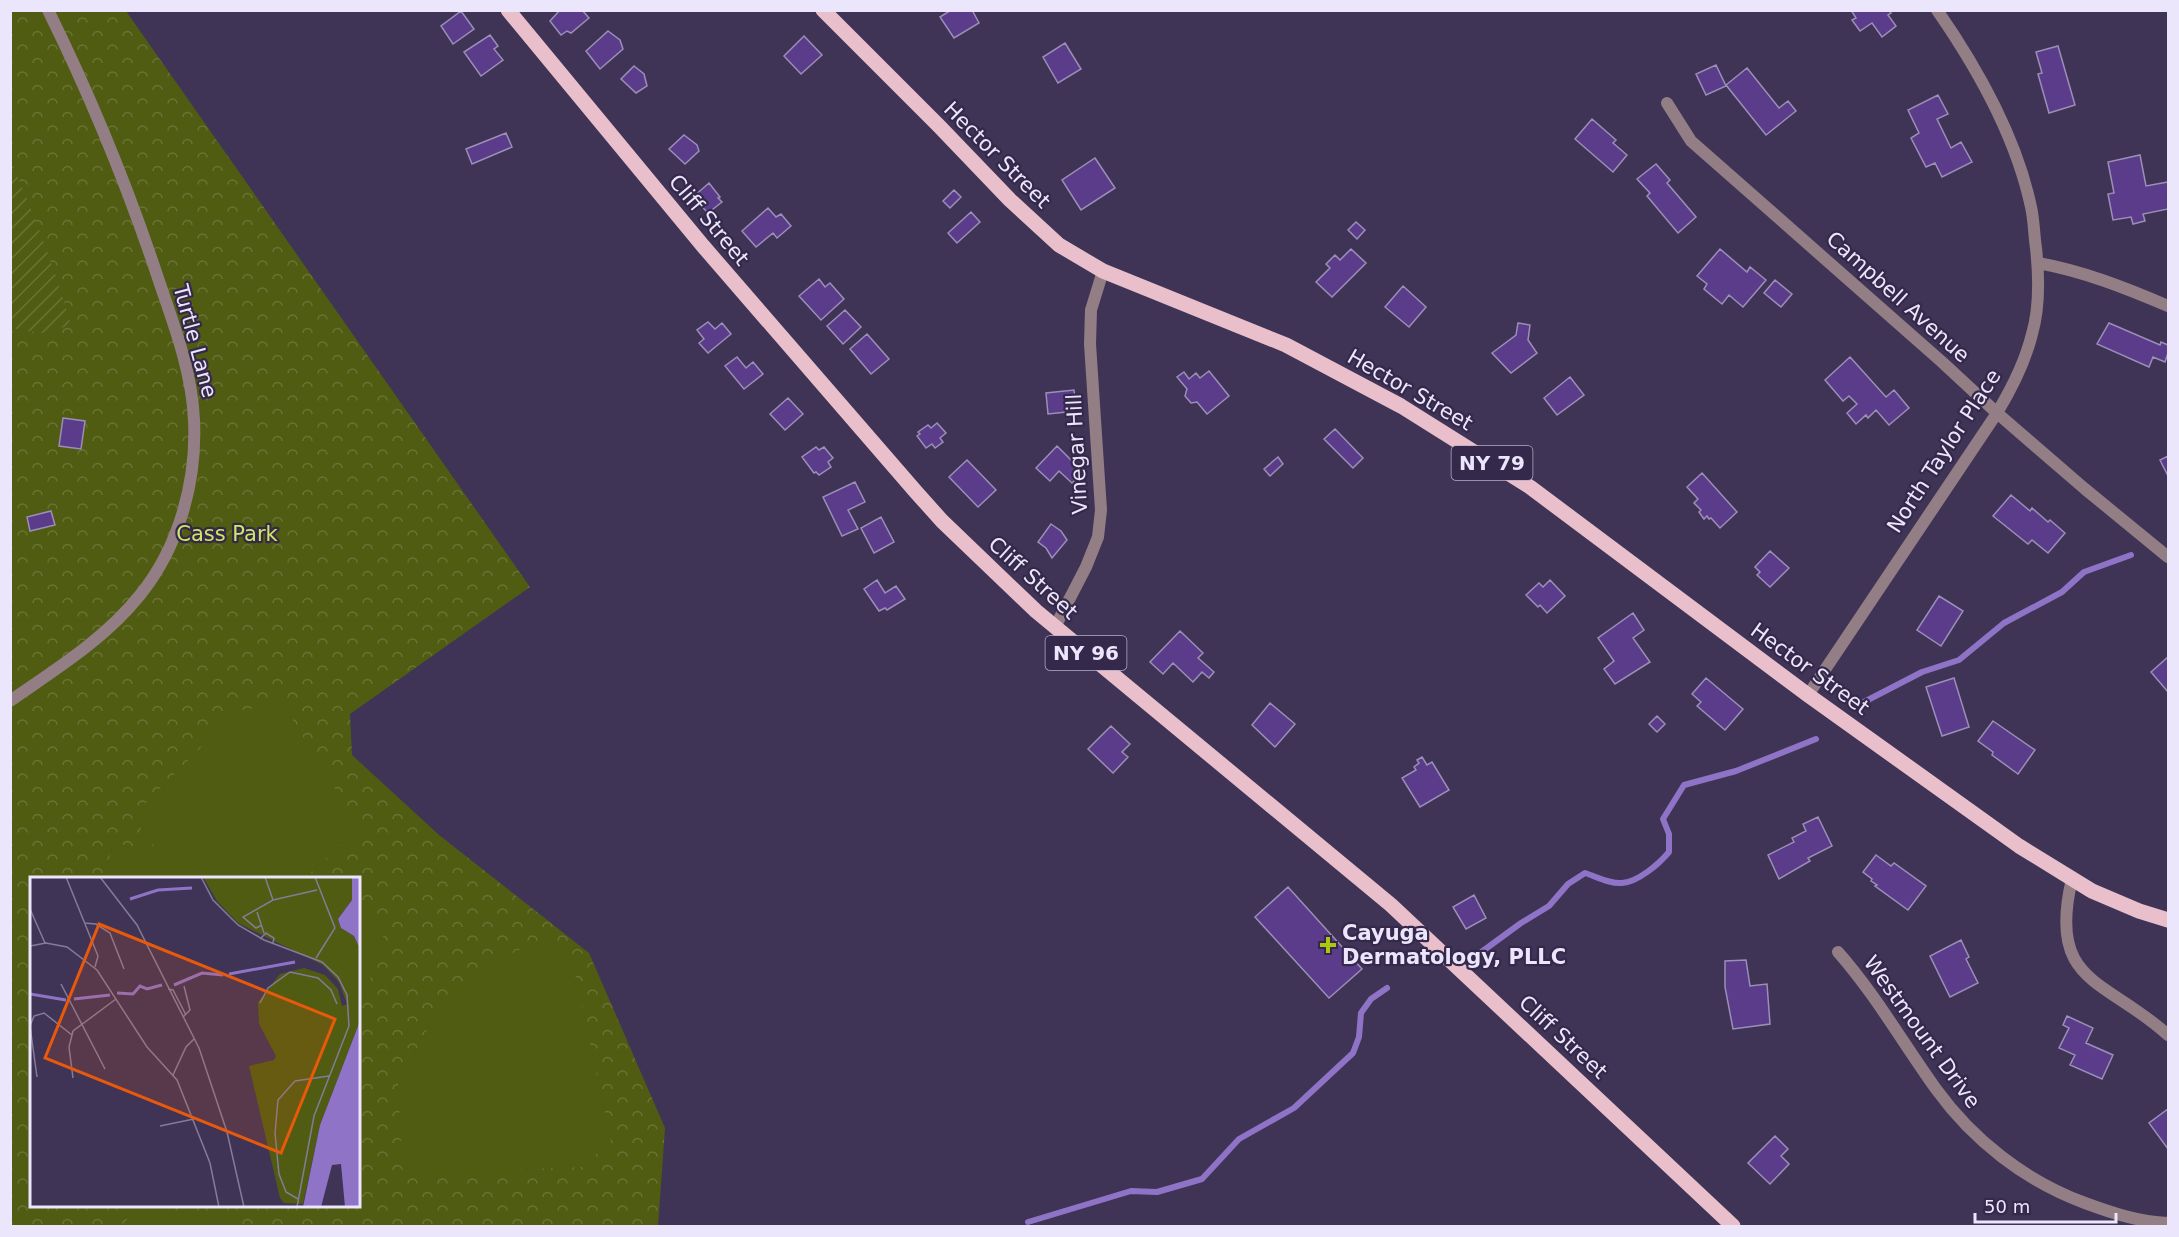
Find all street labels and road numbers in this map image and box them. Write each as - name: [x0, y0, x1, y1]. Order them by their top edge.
- street label: Hector Street: [939, 97, 1055, 213]
- street label: Cliff Street: [664, 170, 754, 270]
- street label: Campbell Avenue: [1822, 227, 1974, 367]
- street label: Turtle Lane: [168, 281, 222, 400]
- street label: Hector Street: [1343, 344, 1477, 436]
- street label: North Taylor Place: [1882, 365, 2006, 537]
- street label: Vinegar Hill: [1062, 393, 1092, 515]
- road number: NY 79: [1452, 446, 1532, 480]
- street label: Cliff Street: [984, 532, 1082, 624]
- street label: Hector Street: [1746, 618, 1874, 720]
- road number: NY 96: [1046, 636, 1126, 670]
- street label: Westmount Drive: [1859, 951, 1985, 1113]
- street label: Cliff Street: [1514, 990, 1612, 1084]

